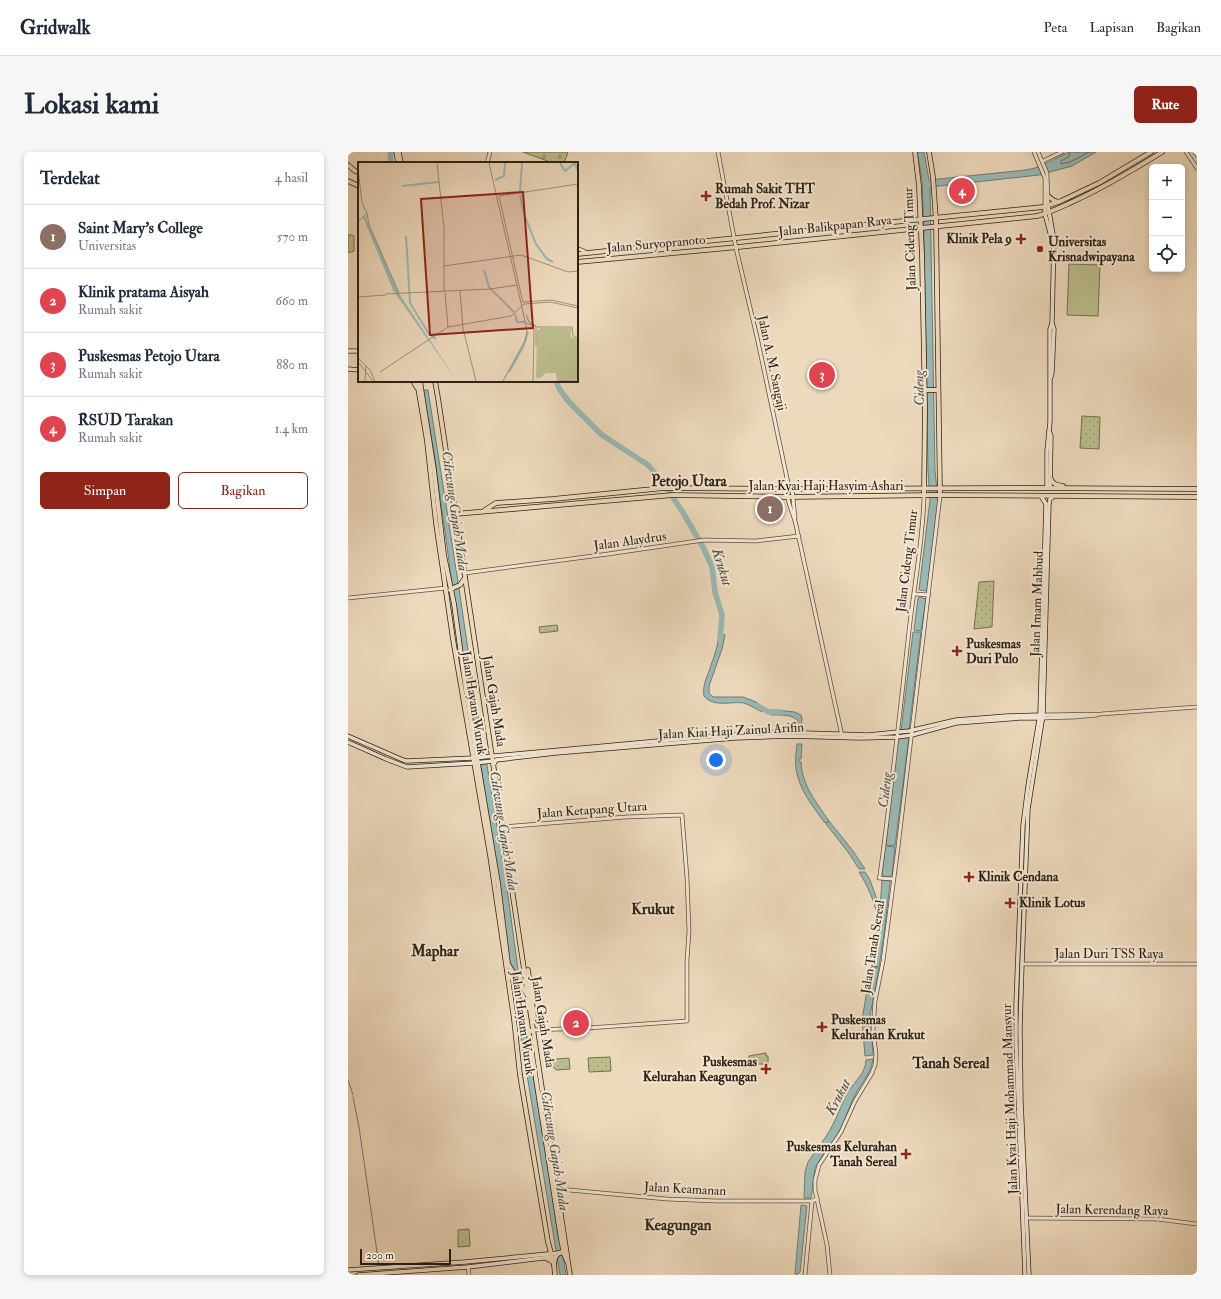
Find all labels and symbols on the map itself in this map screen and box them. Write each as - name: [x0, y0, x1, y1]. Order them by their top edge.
- inset map: [358, 162, 578, 382]
- pin: 4: [949, 176, 975, 206]
- place label: Rumah Sakit THT Bedah Prof. Nizar: [715, 181, 815, 212]
- street label: Jalan Cideng Timur: [900, 187, 920, 292]
- marker: Rumah Sakit THT Bedah Prof. Nizar: [700, 190, 712, 202]
- street label: Jalan Balikpapan Raya: [776, 212, 893, 241]
- place label: Klinik Pela 9: [946, 231, 1012, 247]
- street label: Jalan Suryopranoto: [605, 232, 706, 257]
- marker: Klinik Pela 9: [1015, 233, 1027, 245]
- place label: Universitas Krisnadwipayana: [1048, 234, 1135, 266]
- marker: Universitas Krisnadwipayana: [1035, 244, 1045, 254]
- street label: Jalan A. M. Sangaji: [754, 313, 790, 413]
- pin: 3: [809, 360, 835, 390]
- water label: Cideng: [910, 369, 928, 406]
- water label: Ciliwung Gajah Mada: [438, 450, 472, 573]
- district label: Petojo Utara: [651, 472, 728, 491]
- street label: Jalan Kyai Haji Hasyim Ashari: [747, 478, 904, 495]
- pin: 1: [757, 494, 783, 524]
- street label: Jalan Cideng Timur: [893, 509, 921, 614]
- street label: Jalan Alaydrus: [592, 528, 668, 555]
- water label: Krukut: [708, 545, 736, 589]
- street label: Jalan Imam Mahbud: [1027, 550, 1047, 658]
- place label: Puskesmas Duri Pulo: [966, 636, 1021, 667]
- marker: Puskesmas Duri Pulo: [951, 645, 963, 657]
- street label: Jalan Hayam Wuruk: [457, 649, 490, 757]
- street label: Jalan Gajah Mada: [479, 653, 509, 748]
- street label: Jalan Kiai Haji Zainul Arifin: [657, 719, 805, 743]
- your location: [706, 750, 726, 770]
- water label: Ciliwung Gajah Mada: [486, 770, 522, 893]
- water label: Cideng: [874, 770, 896, 809]
- street label: Jalan Ketapang Utara: [535, 798, 648, 823]
- place label: Klinik Cendana: [978, 869, 1059, 885]
- marker: Klinik Cendana: [963, 871, 975, 883]
- place label: Klinik Lotus: [1019, 895, 1086, 911]
- marker: Klinik Lotus: [1004, 897, 1016, 909]
- street label: Jalan Tanah Sereal: [857, 898, 888, 996]
- district label: Krukut: [631, 900, 675, 919]
- district label: Maphar: [410, 942, 459, 962]
- street label: Jalan Duri TSS Raya: [1053, 946, 1164, 963]
- street label: Jalan Hayam Wuruk: [507, 969, 538, 1077]
- street label: Jalan Gajah Mada: [528, 974, 558, 1069]
- street label: Jalan Kyai Haji Mohammad Mansyur: [999, 1003, 1022, 1196]
- pin: 2: [563, 1008, 589, 1038]
- place label: Puskesmas Kelurahan Krukut: [831, 1012, 926, 1043]
- marker: Puskesmas Kelurahan Krukut: [816, 1021, 828, 1033]
- place label: Puskesmas Kelurahan Keagungan: [643, 1054, 758, 1086]
- district label: Tanah Sereal: [912, 1054, 990, 1073]
- marker: Puskesmas Kelurahan Keagungan: [760, 1063, 772, 1075]
- water label: Krukut: [821, 1075, 855, 1119]
- water label: Ciliwung Gajah Mada: [537, 1090, 573, 1213]
- place label: Puskesmas Kelurahan Tanah Sereal: [786, 1139, 898, 1170]
- marker: Puskesmas Kelurahan Tanah Sereal: [900, 1148, 912, 1160]
- street label: Jalan Keamanan: [642, 1179, 727, 1199]
- street label: Jalan Kerendang Raya: [1054, 1201, 1169, 1220]
- district label: Keagungan: [644, 1216, 712, 1236]
- scale bar: [360, 1247, 451, 1266]

